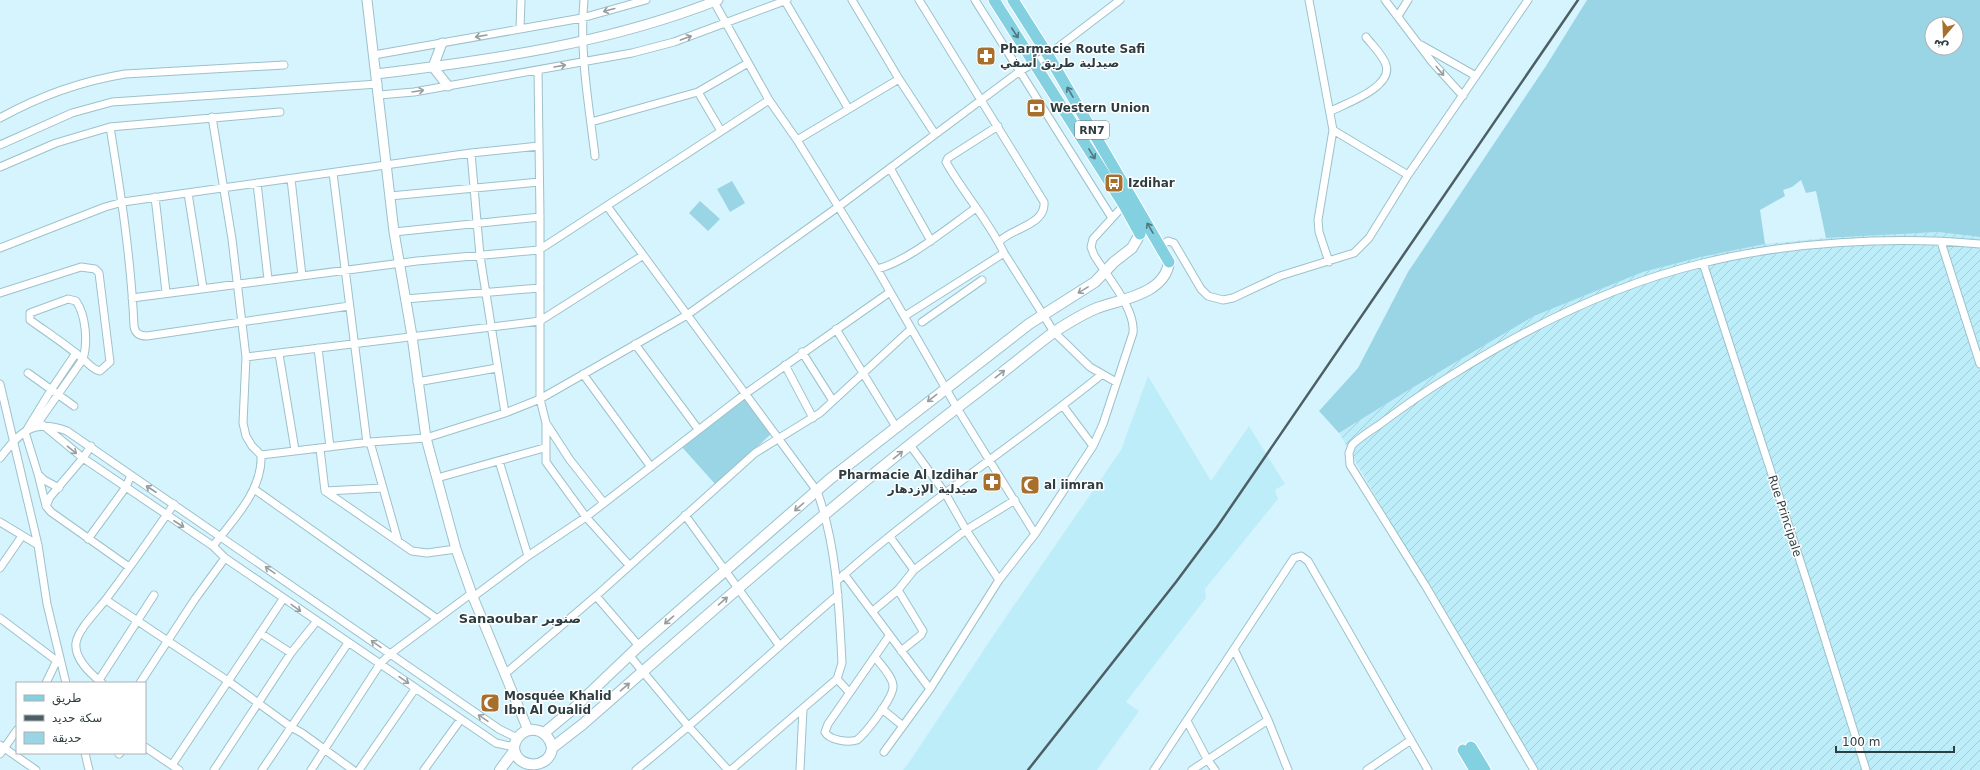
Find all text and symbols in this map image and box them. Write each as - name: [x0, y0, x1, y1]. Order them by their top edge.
- one-way arrow: [602, 7, 615, 14]
- north arrow: [1924, 16, 1964, 56]
- one-way arrow: [1011, 27, 1019, 38]
- one-way arrow: [475, 32, 488, 40]
- one-way arrow: [680, 33, 692, 41]
- text: ش: [1932, 36, 1950, 54]
- place label: Pharmacie Route Safi صيدلية طريق اًسفي: [1000, 42, 1145, 70]
- pharmacy icon: Pharmacie Route Safi صيدلية طريق اًسفي: [975, 45, 997, 67]
- one-way arrow: [553, 62, 566, 70]
- one-way arrow: [1435, 66, 1444, 76]
- one-way arrow: [1065, 86, 1073, 98]
- one-way arrow: [411, 87, 424, 95]
- bank icon: Western Union: [1025, 97, 1047, 119]
- place label: Western Union: [1050, 101, 1150, 115]
- road number: RN7: [1075, 121, 1109, 139]
- one-way arrow: [1088, 149, 1096, 160]
- bus stop icon: Izdihar: [1103, 172, 1125, 194]
- place label: Izdihar: [1128, 176, 1175, 190]
- one-way arrow: [1145, 222, 1153, 234]
- one-way arrow: [1077, 287, 1089, 295]
- one-way arrow: [995, 370, 1006, 379]
- one-way arrow: [927, 394, 938, 403]
- one-way arrow: [67, 445, 78, 454]
- one-way arrow: [892, 450, 903, 459]
- place label: Pharmacie Al Izdihar صيدلية الإزدهار: [838, 468, 978, 496]
- pharmacy icon: Pharmacie Al Izdihar صيدلية الإزدهار: [981, 471, 1003, 493]
- street label: Rue Principale: [1765, 473, 1805, 559]
- mosque icon: al iimran: [1019, 474, 1041, 496]
- place label: al iimran: [1044, 478, 1104, 492]
- one-way arrow: [145, 484, 157, 492]
- one-way arrow: [794, 503, 805, 512]
- one-way arrow: [173, 520, 184, 528]
- one-way arrow: [264, 566, 275, 574]
- one-way arrow: [718, 597, 728, 606]
- one-way arrow: [290, 603, 301, 612]
- district label: Sanaoubar صنوبر: [459, 611, 581, 626]
- one-way arrow: [664, 615, 675, 624]
- one-way arrow: [371, 640, 382, 648]
- one-way arrow: [398, 676, 409, 684]
- legend: [16, 682, 146, 754]
- one-way arrow: [620, 683, 630, 692]
- place label: Mosquée Khalid Ibn Al Oualid: [504, 689, 612, 717]
- text: طريق: [52, 691, 82, 706]
- mosque icon: Mosquée Khalid Ibn Al Oualid: [479, 692, 501, 714]
- text: سكة حديد: [52, 711, 102, 725]
- one-way arrow: [478, 714, 489, 722]
- scale bar: [1836, 728, 1954, 754]
- text: حديقة: [52, 731, 82, 745]
- text: 100 m: [1842, 735, 1880, 749]

